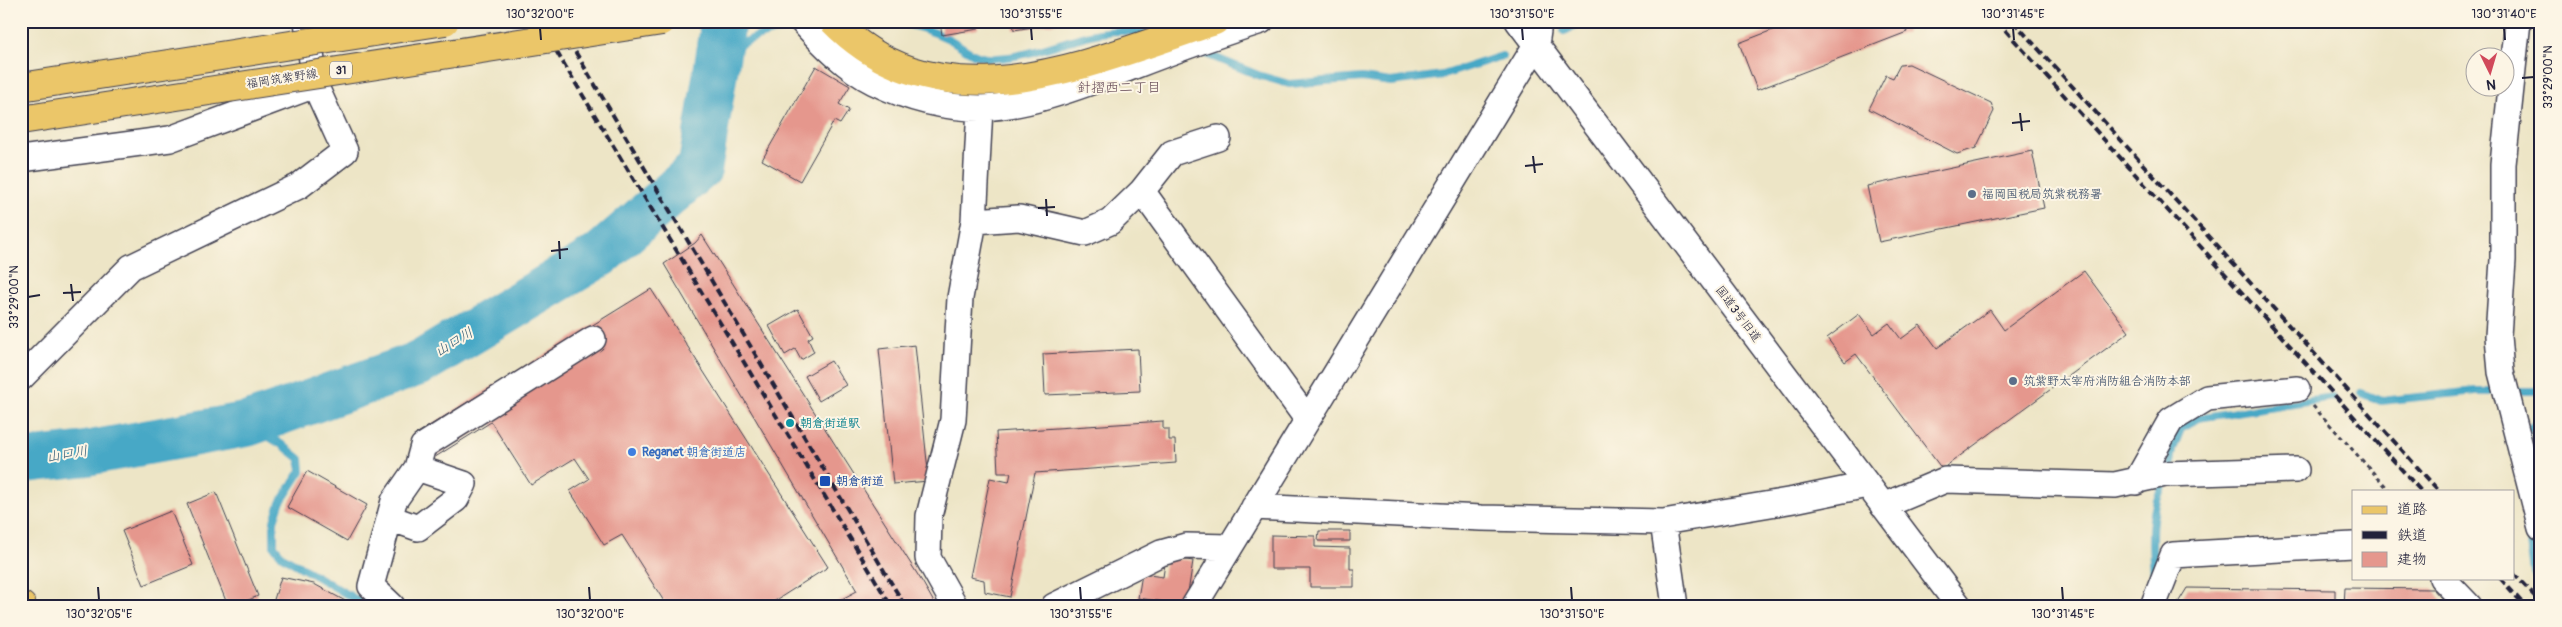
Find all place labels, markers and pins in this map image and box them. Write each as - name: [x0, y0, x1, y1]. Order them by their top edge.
- place label: 福岡国税局筑紫税務署: [1982, 187, 2102, 202]
- marker: 福岡国税局筑紫税務署: [1966, 188, 1978, 200]
- place label: 筑紫野太宰府消防組合消防本部: [2023, 374, 2191, 389]
- marker: 筑紫野太宰府消防組合消防本部: [2007, 375, 2019, 387]
- place label: 朝倉街道駅: [800, 416, 860, 431]
- marker: 朝倉街道駅: [784, 417, 796, 429]
- place label: Reganet 朝倉街道店: [642, 445, 746, 460]
- marker: Reganet 朝倉街道店: [626, 446, 638, 458]
- marker: 朝倉街道: [818, 474, 832, 488]
- place label: 朝倉街道: [836, 474, 884, 489]

